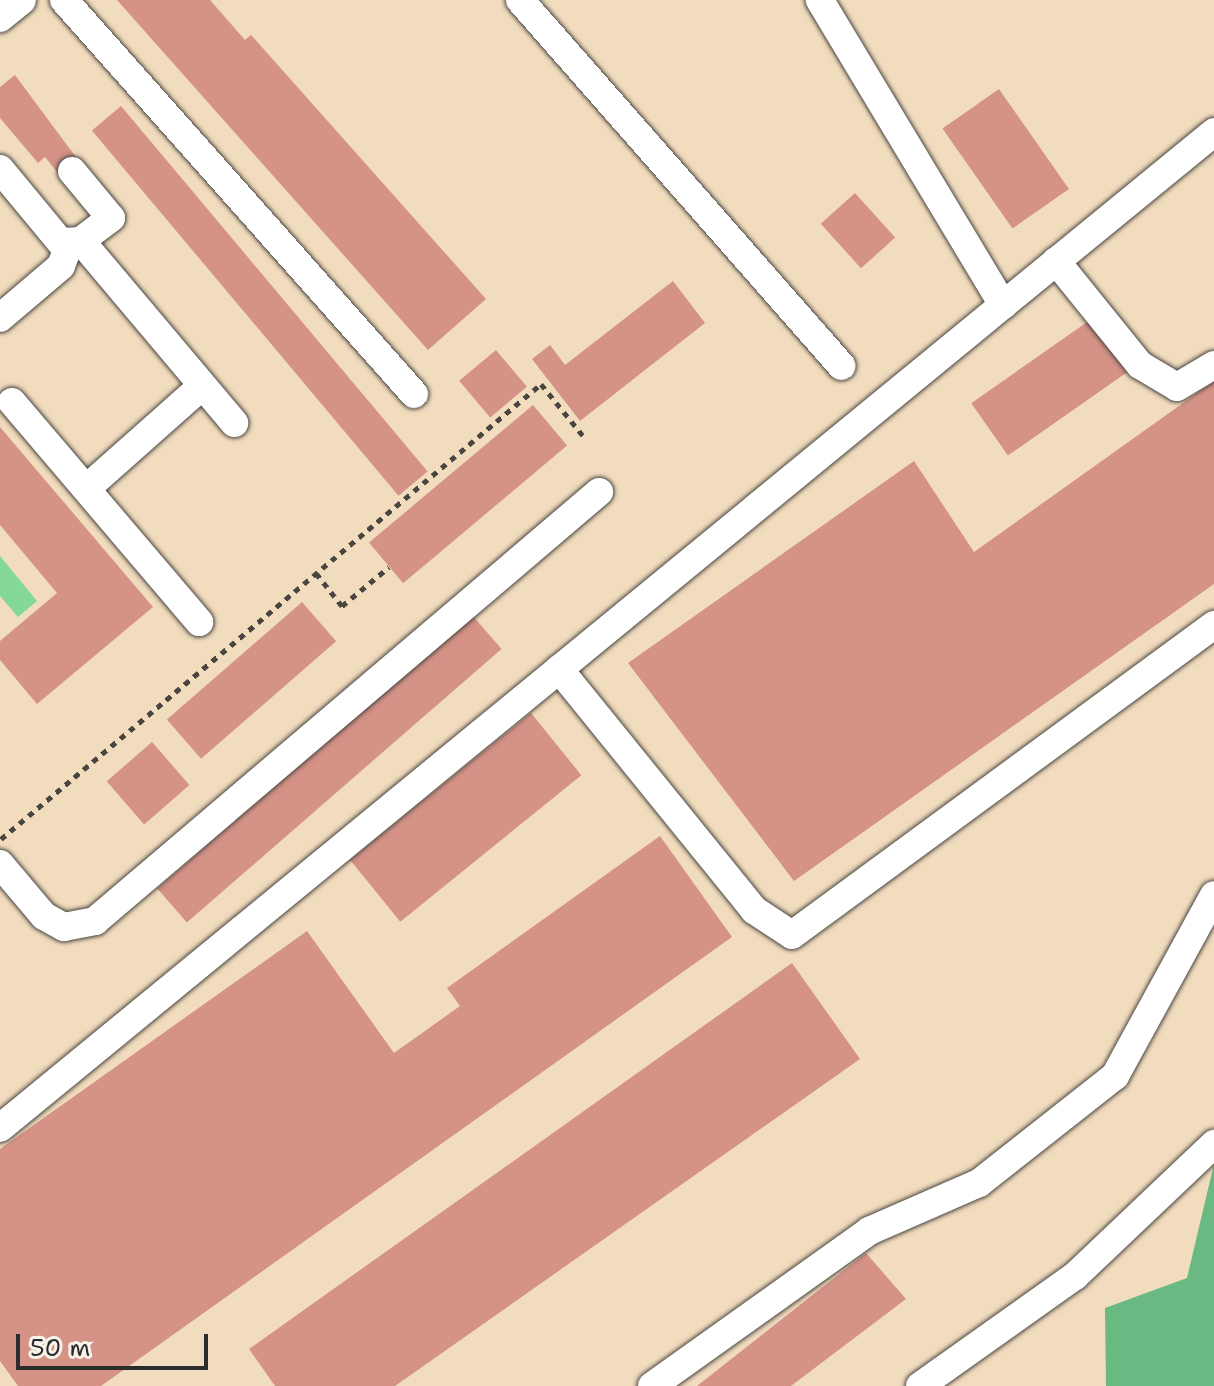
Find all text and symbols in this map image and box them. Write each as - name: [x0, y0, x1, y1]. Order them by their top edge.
- scale bar: [20, 1318, 212, 1368]
- text: 50 m: [30, 1332, 90, 1364]

